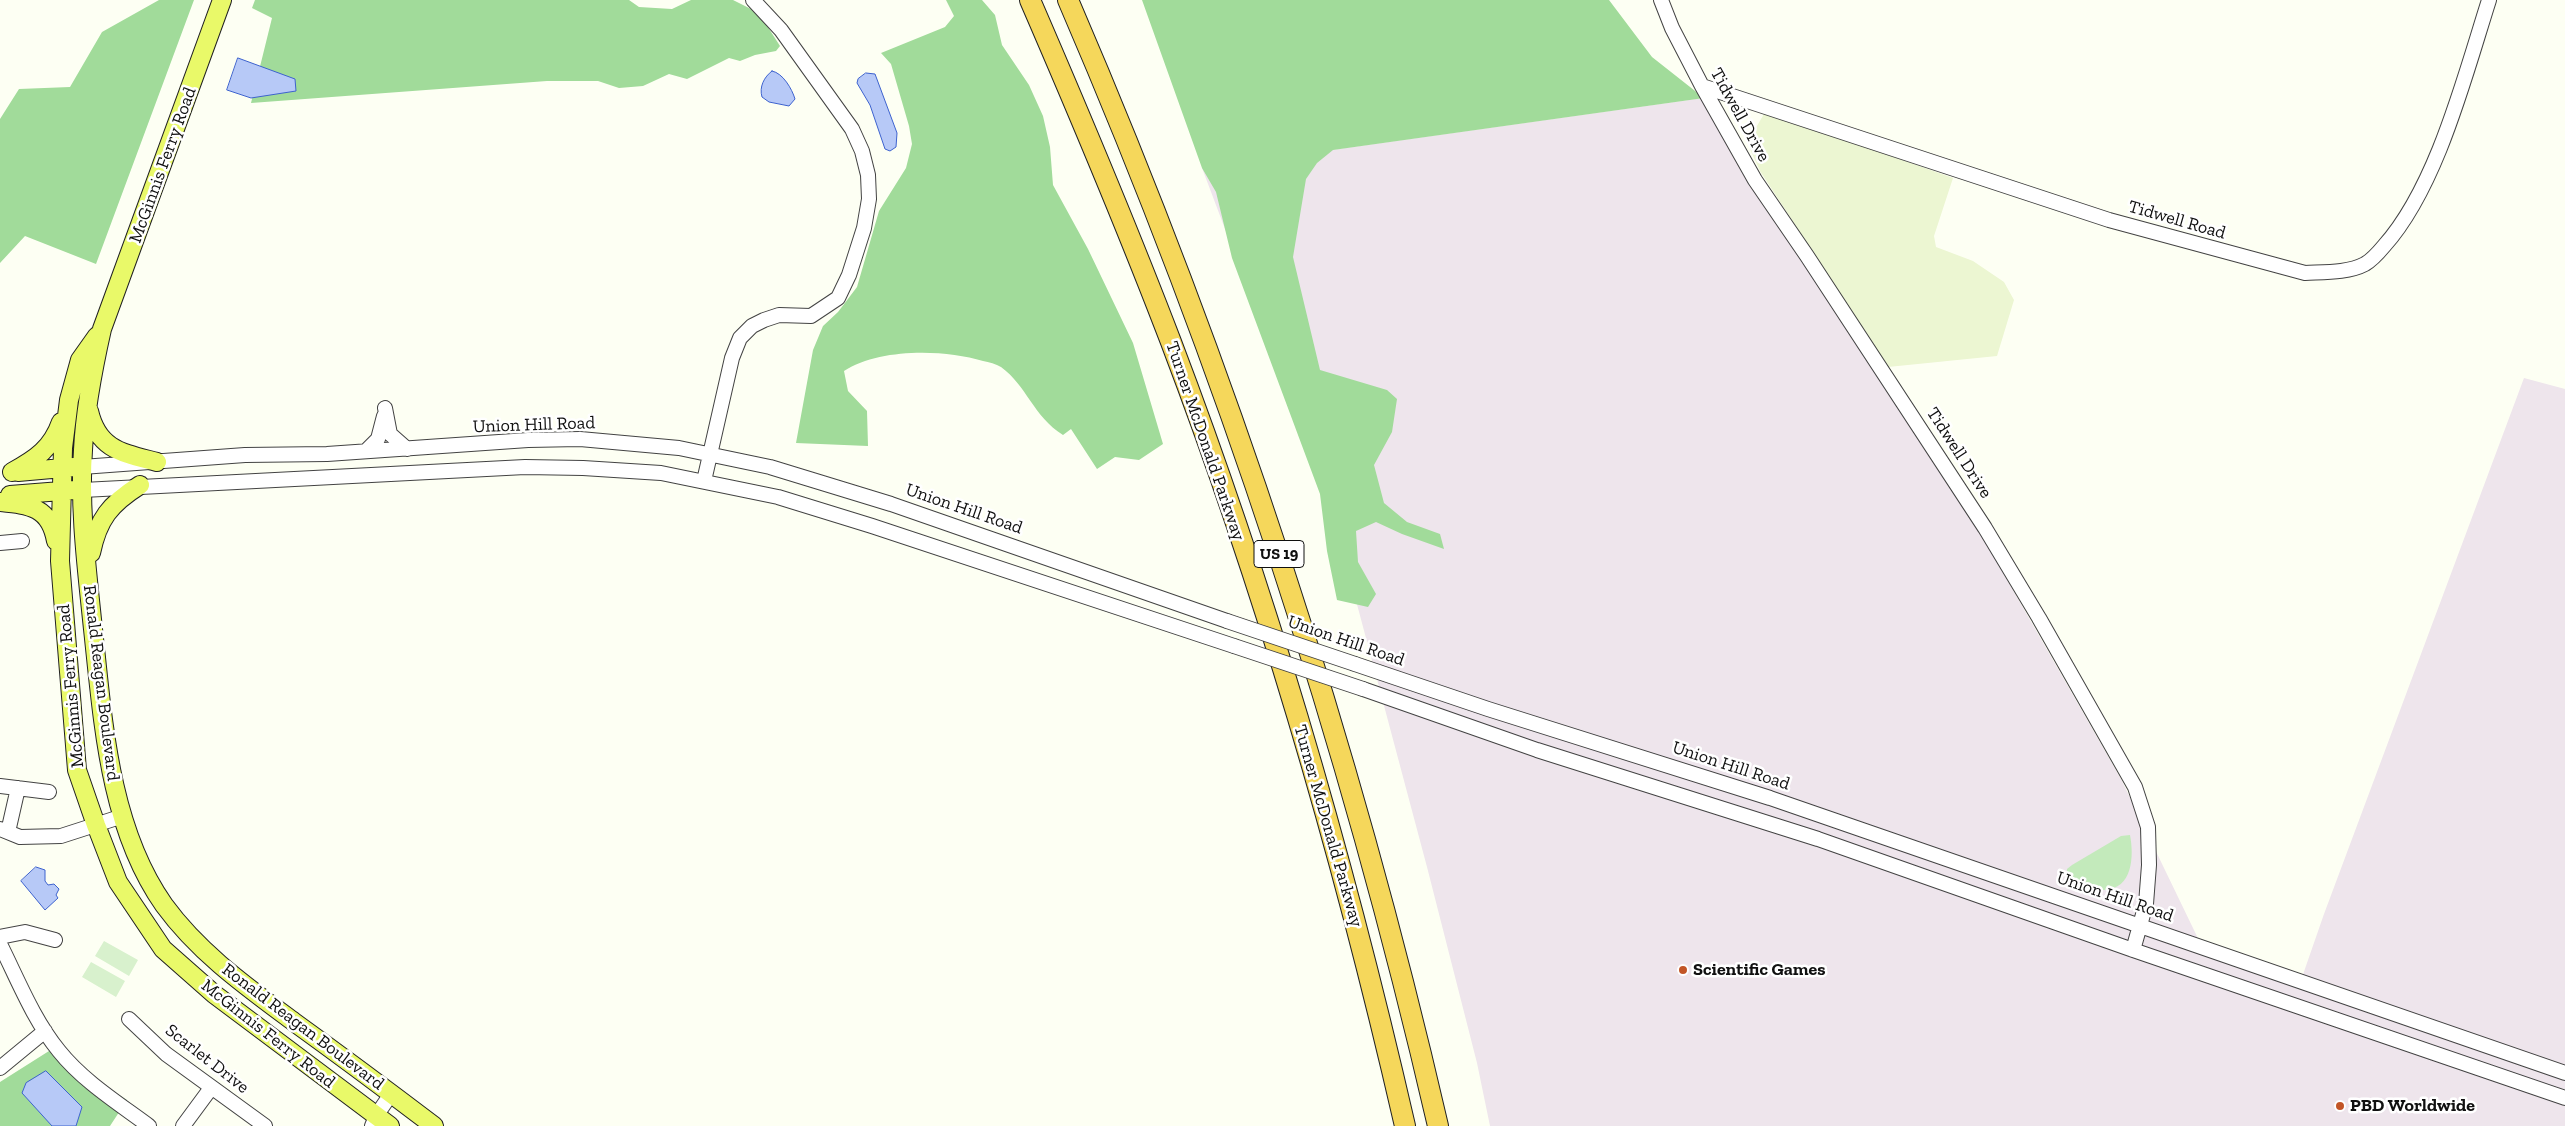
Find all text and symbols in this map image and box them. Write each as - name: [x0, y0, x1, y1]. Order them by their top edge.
- street label: Tidwell Drive: [1705, 64, 1775, 166]
- street label: McGinnis Ferry Road: [125, 84, 201, 246]
- street label: Tidwell Road: [2126, 196, 2228, 244]
- street label: Turner McDonald Parkway: [1161, 338, 1249, 544]
- street label: Tidwell Drive: [1922, 403, 1996, 503]
- street label: Union Hill Road: [472, 412, 596, 438]
- street label: Union Hill Road: [903, 479, 1025, 539]
- road number: US 19: [1254, 540, 1304, 568]
- street label: Ronald Reagan Boulevard: [78, 584, 124, 782]
- street label: McGinnis Ferry Road: [53, 603, 89, 769]
- street label: Union Hill Road: [1285, 611, 1407, 671]
- street label: Turner McDonald Parkway: [1289, 722, 1367, 930]
- street label: Union Hill Road: [1669, 737, 1793, 795]
- street label: Union Hill Road: [2054, 867, 2176, 927]
- street label: Ronald Reagan Boulevard: [218, 959, 388, 1095]
- place label: Scientific Games: [1693, 959, 1825, 981]
- marker: Scientific Games: [1677, 964, 1689, 976]
- street label: McGinnis Ferry Road: [197, 975, 339, 1093]
- street label: Scarlet Drive: [161, 1020, 253, 1098]
- place label: PBD Worldwide: [2350, 1095, 2475, 1117]
- marker: PBD Worldwide: [2334, 1100, 2346, 1112]

